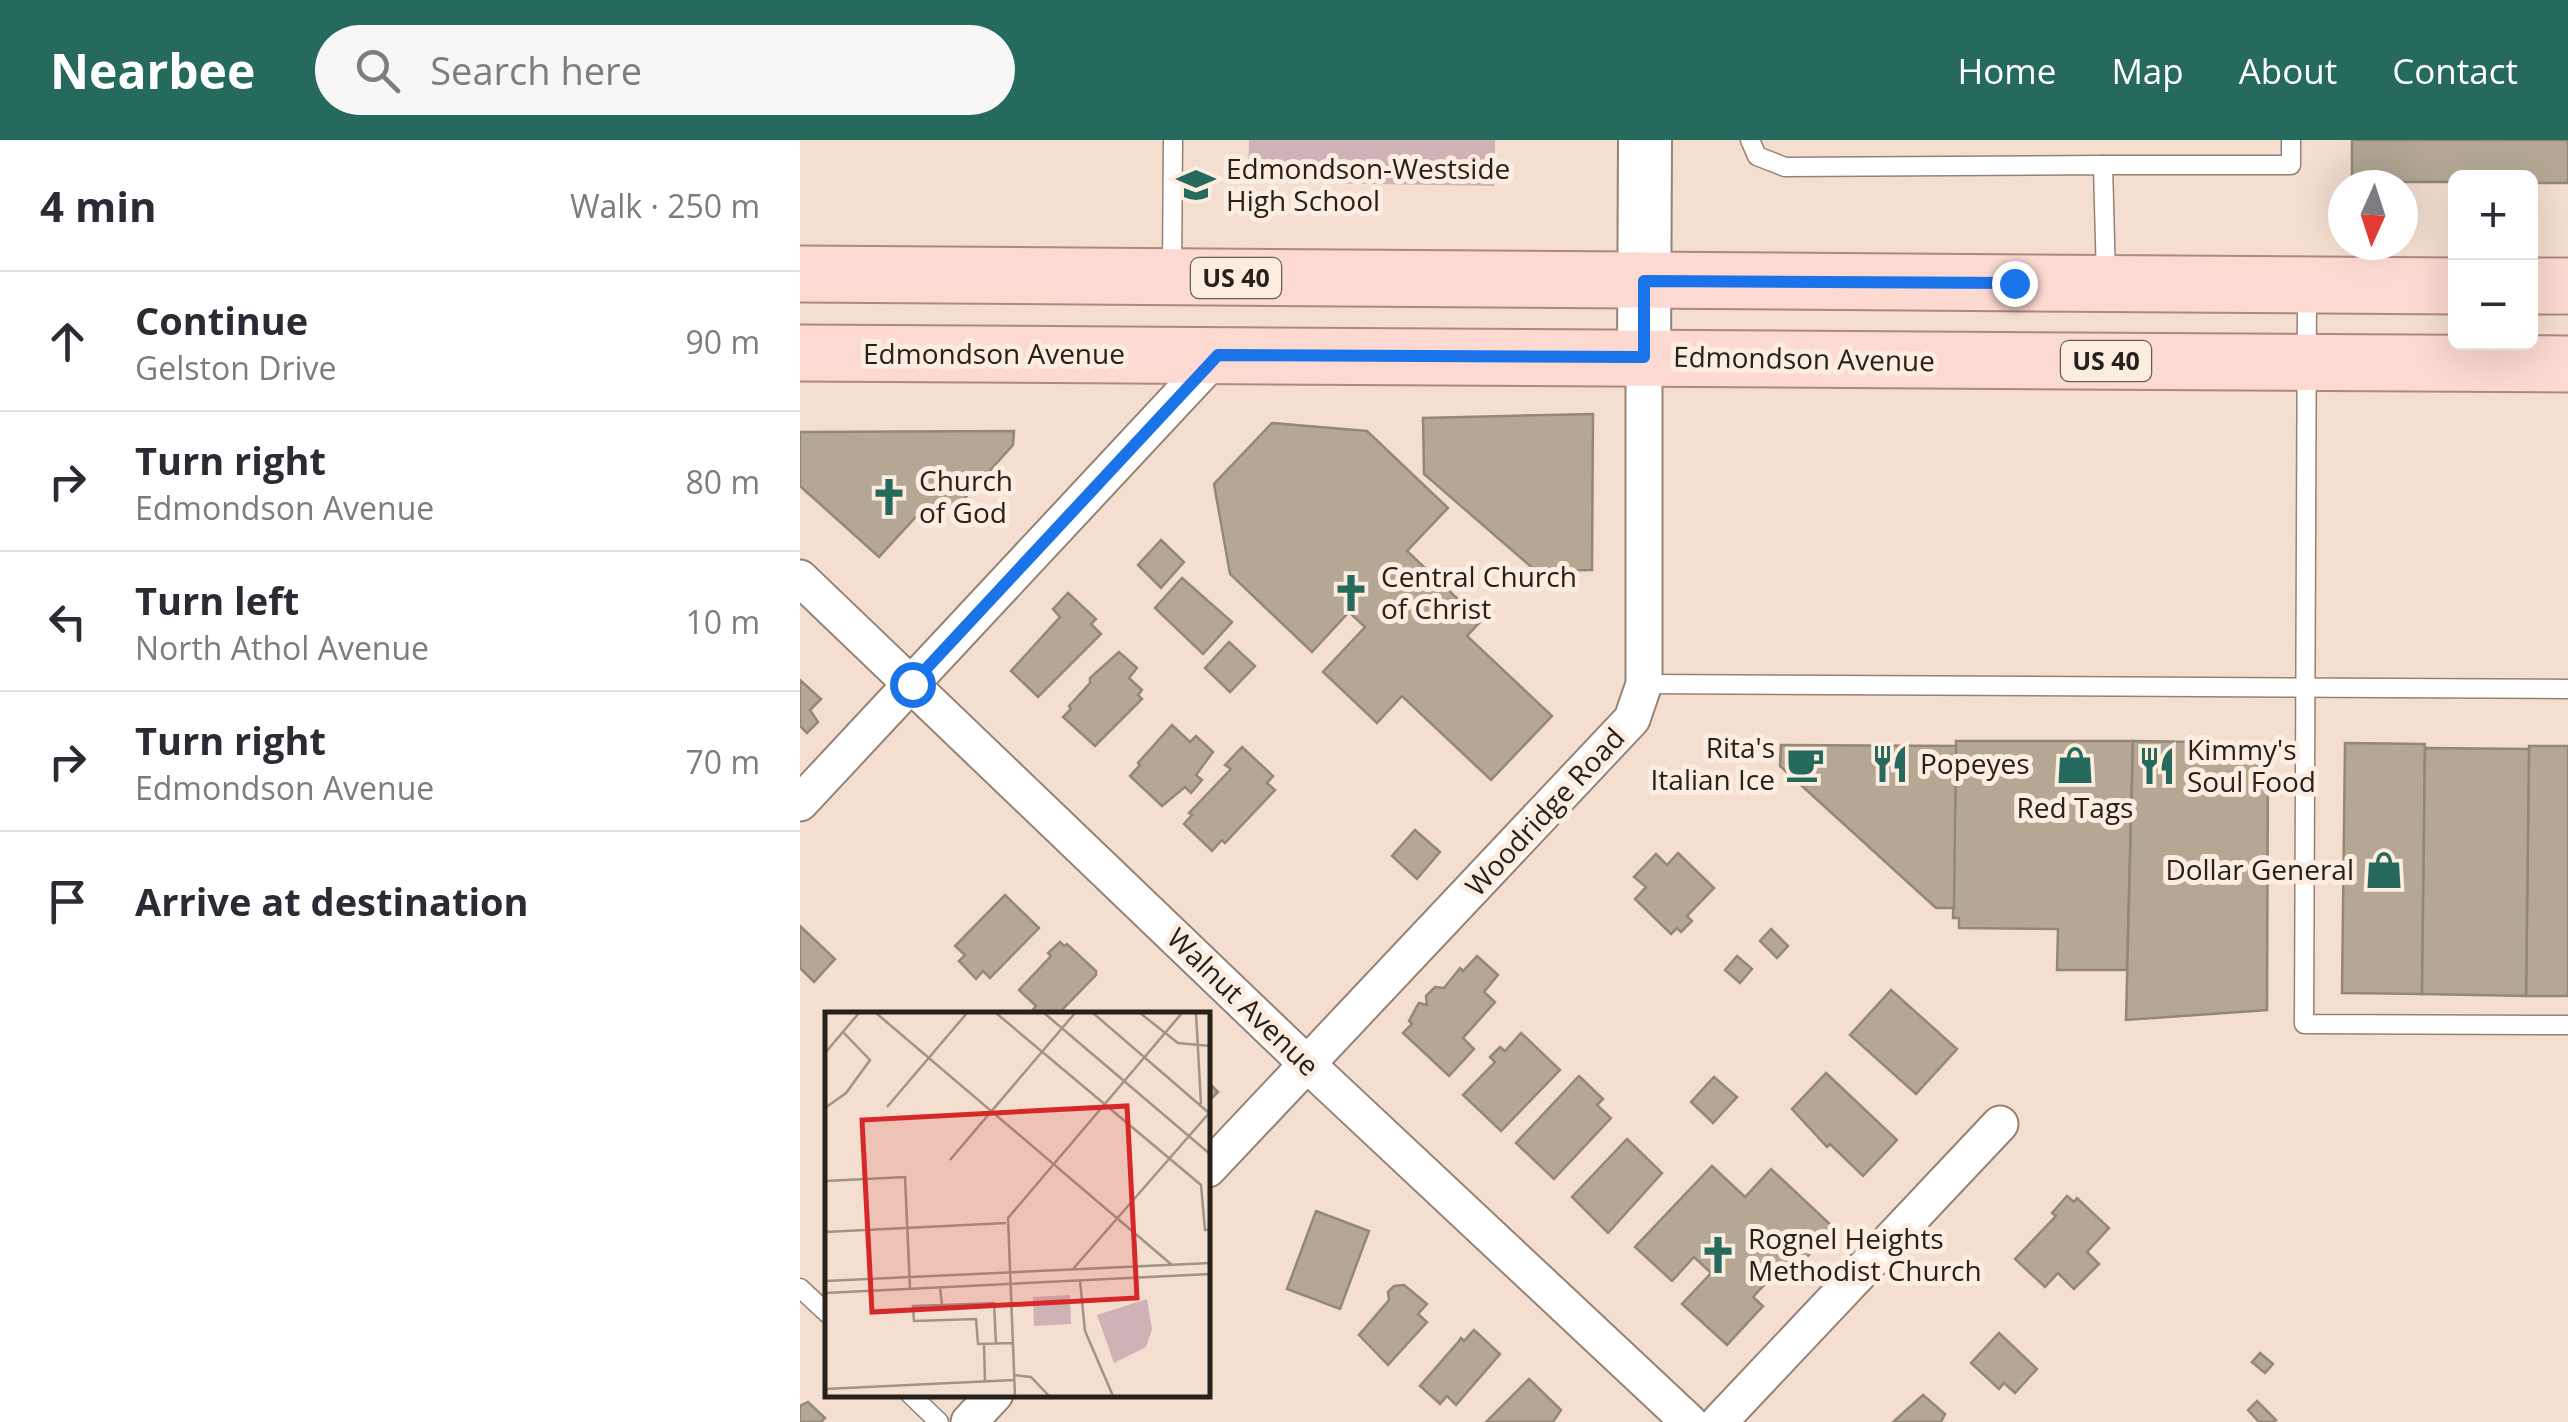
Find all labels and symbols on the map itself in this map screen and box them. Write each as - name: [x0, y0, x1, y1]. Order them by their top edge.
- place label: Edmondson-Westside High School: [1226, 149, 1510, 219]
- school or university icon: Edmondson-Westside High School: [1175, 164, 1217, 206]
- north arrow: [2328, 170, 2418, 260]
- road number: US 40: [1191, 258, 1281, 298]
- route end: [1992, 261, 2038, 307]
- street label: Edmondson Avenue: [863, 334, 1125, 372]
- street label: Edmondson Avenue: [1673, 337, 1935, 379]
- road number: US 40: [2061, 341, 2151, 381]
- place label: Church of God: [919, 461, 1013, 531]
- church icon: Church of God: [868, 476, 910, 518]
- place label: Central Church of Christ: [1381, 557, 1577, 627]
- church icon: Central Church of Christ: [1330, 572, 1372, 614]
- route start: [890, 662, 936, 708]
- street label: Woodridge Road: [1456, 719, 1632, 904]
- place label: Rita's Italian Ice: [1651, 728, 1775, 798]
- place label: Kimmy's Soul Food: [2187, 730, 2316, 800]
- cafe icon: Rita's Italian Ice: [1784, 743, 1826, 785]
- restaurant icon: Popeyes: [1869, 743, 1911, 785]
- place label: Popeyes: [1920, 744, 2030, 782]
- shop icon: Red Tags: [2054, 744, 2096, 786]
- restaurant icon: Kimmy's Soul Food: [2136, 745, 2178, 787]
- place label: Red Tags: [2017, 788, 2133, 826]
- shop icon: Dollar General: [2363, 849, 2405, 891]
- place label: Dollar General: [2165, 850, 2354, 888]
- street label: Walnut Avenue: [1159, 919, 1328, 1084]
- inset map: [825, 1012, 1210, 1397]
- place label: Rognel Heights Methodist Church: [1748, 1219, 1982, 1289]
- church icon: Rognel Heights Methodist Church: [1697, 1234, 1739, 1276]

